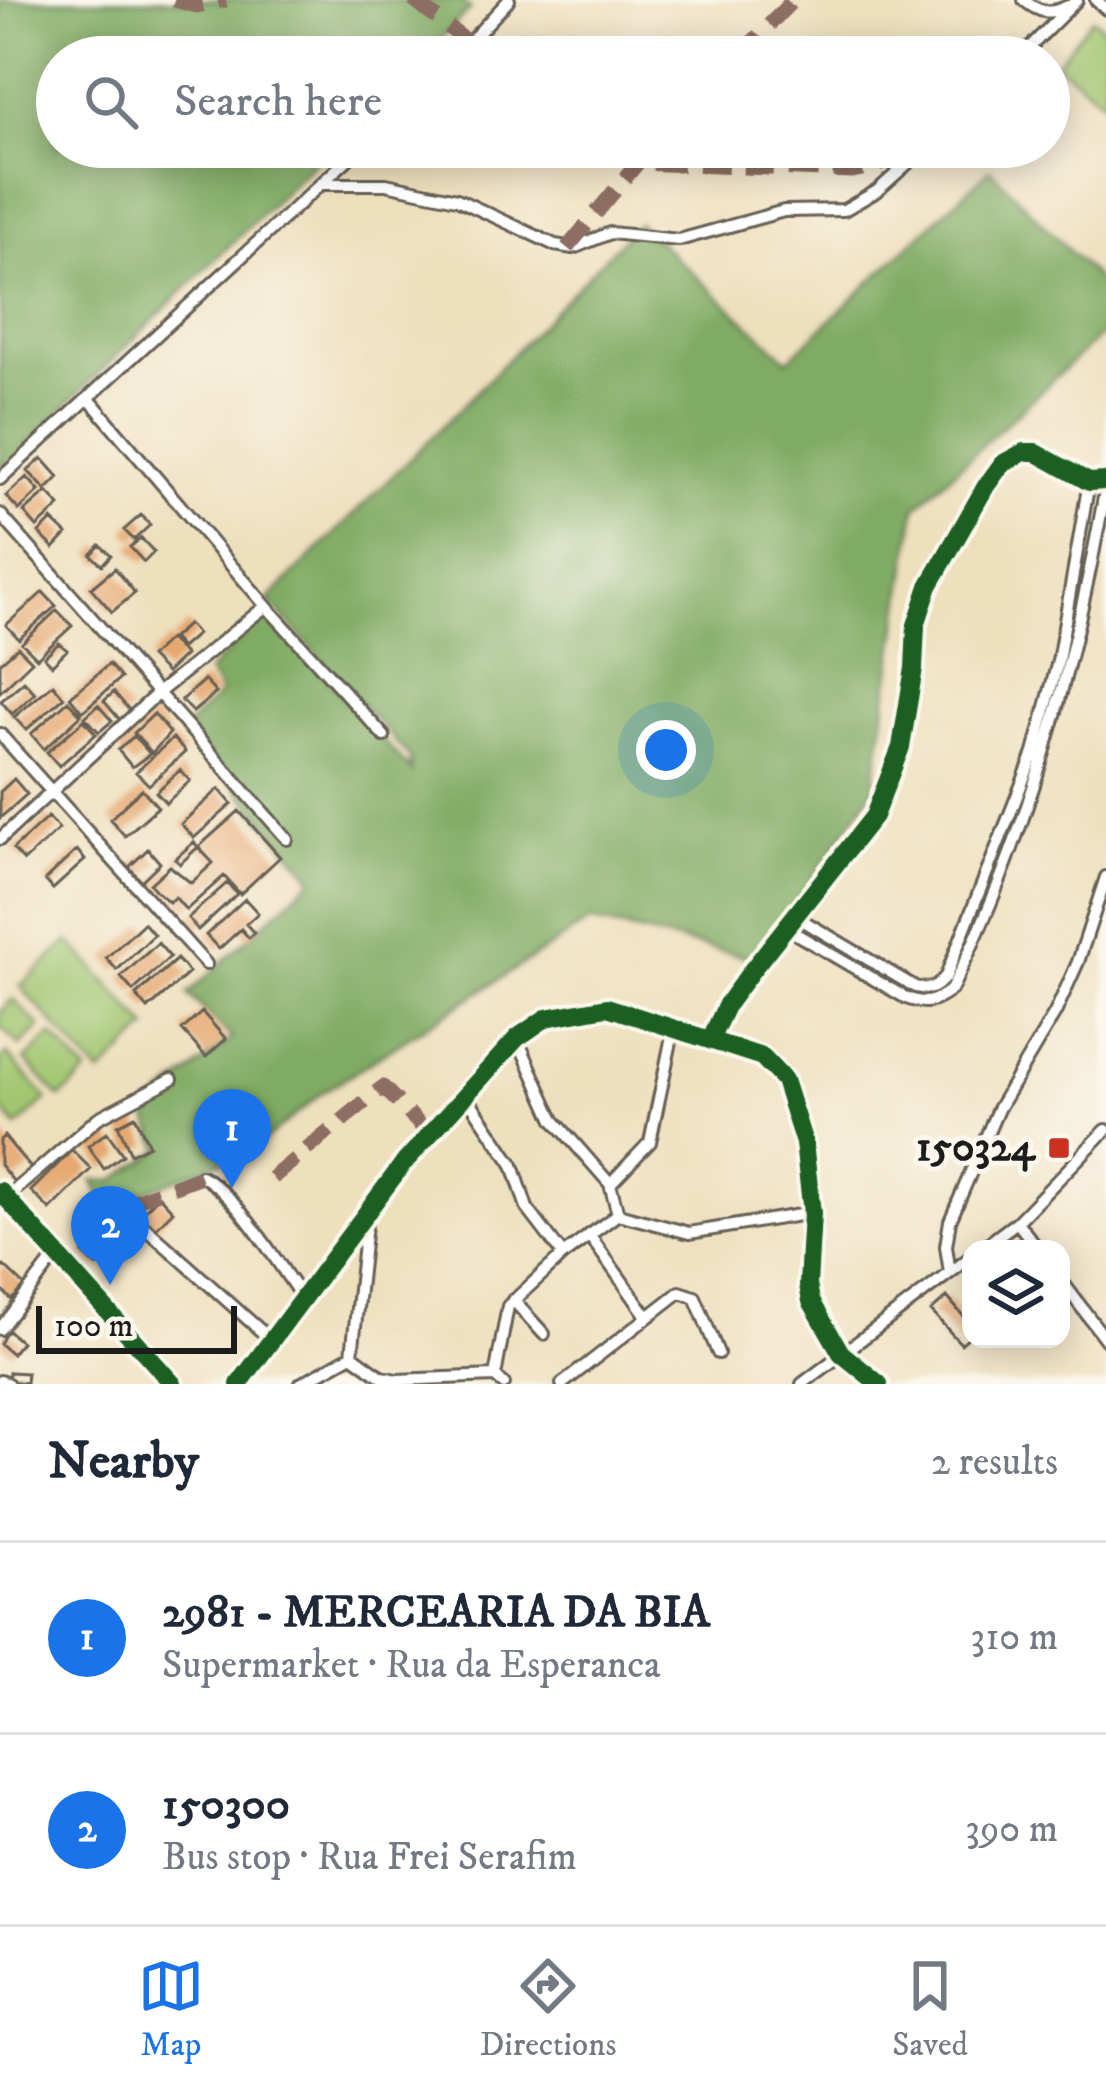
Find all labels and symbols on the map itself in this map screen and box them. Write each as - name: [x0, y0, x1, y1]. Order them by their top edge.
- your location: [636, 720, 696, 780]
- pin: 1: [193, 1089, 271, 1188]
- place label: 150324: [916, 1122, 1037, 1174]
- marker: 150324: [1046, 1135, 1072, 1161]
- pin: 2: [71, 1186, 149, 1285]
- scale bar: [36, 1300, 237, 1353]

